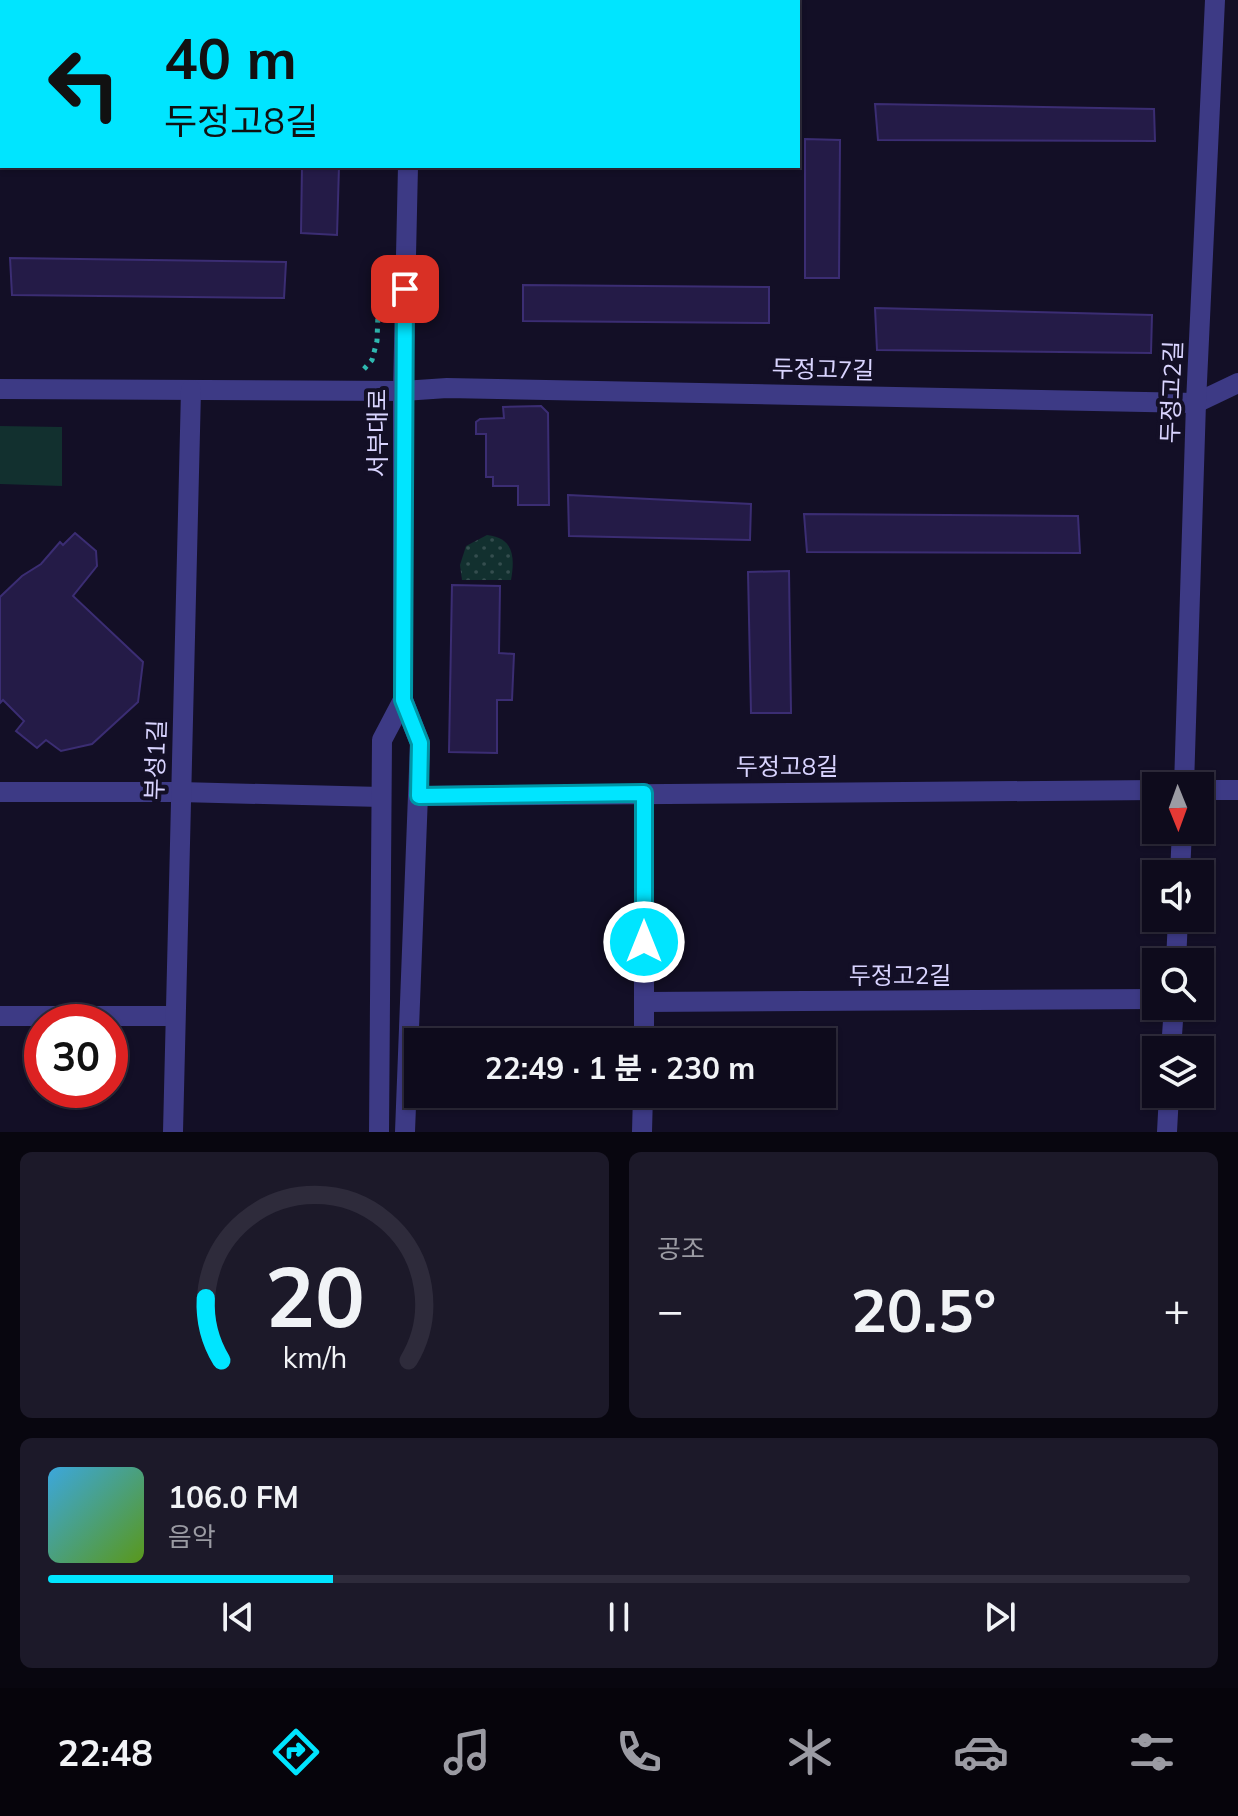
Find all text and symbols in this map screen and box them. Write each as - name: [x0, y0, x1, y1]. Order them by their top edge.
- text: 40 m: [164, 23, 297, 93]
- icon: left: [32, 32, 136, 136]
- text: 두정고8길: [164, 98, 318, 143]
- pin: [371, 255, 439, 323]
- icon: arrive: [383, 267, 427, 311]
- street label: 두정고2길: [1154, 340, 1188, 444]
- street label: 두정고7길: [771, 353, 875, 385]
- street label: 서부대로: [362, 389, 392, 477]
- street label: 부성1길: [139, 719, 171, 801]
- street label: 두정고8길: [736, 751, 838, 781]
- north arrow: [1142, 772, 1214, 844]
- map controls: [1142, 772, 1214, 1108]
- button: sound: [1142, 860, 1214, 932]
- position arrow: [602, 900, 686, 984]
- button: search: [1142, 948, 1214, 1020]
- street label: 두정고2길: [849, 960, 951, 990]
- speed limit sign: 30: [24, 1004, 128, 1108]
- button: layers: [1142, 1036, 1214, 1108]
- text: 22:49 · 1 분 · 230 m: [485, 1049, 755, 1087]
- text: 공조: [657, 1232, 705, 1265]
- text: 20: [265, 1243, 364, 1348]
- text: 20.5°: [851, 1272, 996, 1347]
- text: −: [657, 1282, 683, 1337]
- text: +: [1164, 1282, 1190, 1337]
- text: km/h: [282, 1339, 347, 1375]
- text: 106.0 FM: [168, 1478, 299, 1516]
- text: 음악: [168, 1520, 216, 1553]
- icon: previous: [216, 1595, 260, 1639]
- icon: pause: [597, 1595, 641, 1639]
- icon: next: [978, 1595, 1022, 1639]
- icon: directions: [268, 1724, 324, 1780]
- icon: music: [439, 1724, 495, 1780]
- icon: phone: [611, 1724, 667, 1780]
- icon: climate: [782, 1724, 838, 1780]
- icon: car: [953, 1724, 1009, 1780]
- icon: filters: [1124, 1724, 1180, 1780]
- text: 22:48: [58, 1730, 153, 1775]

